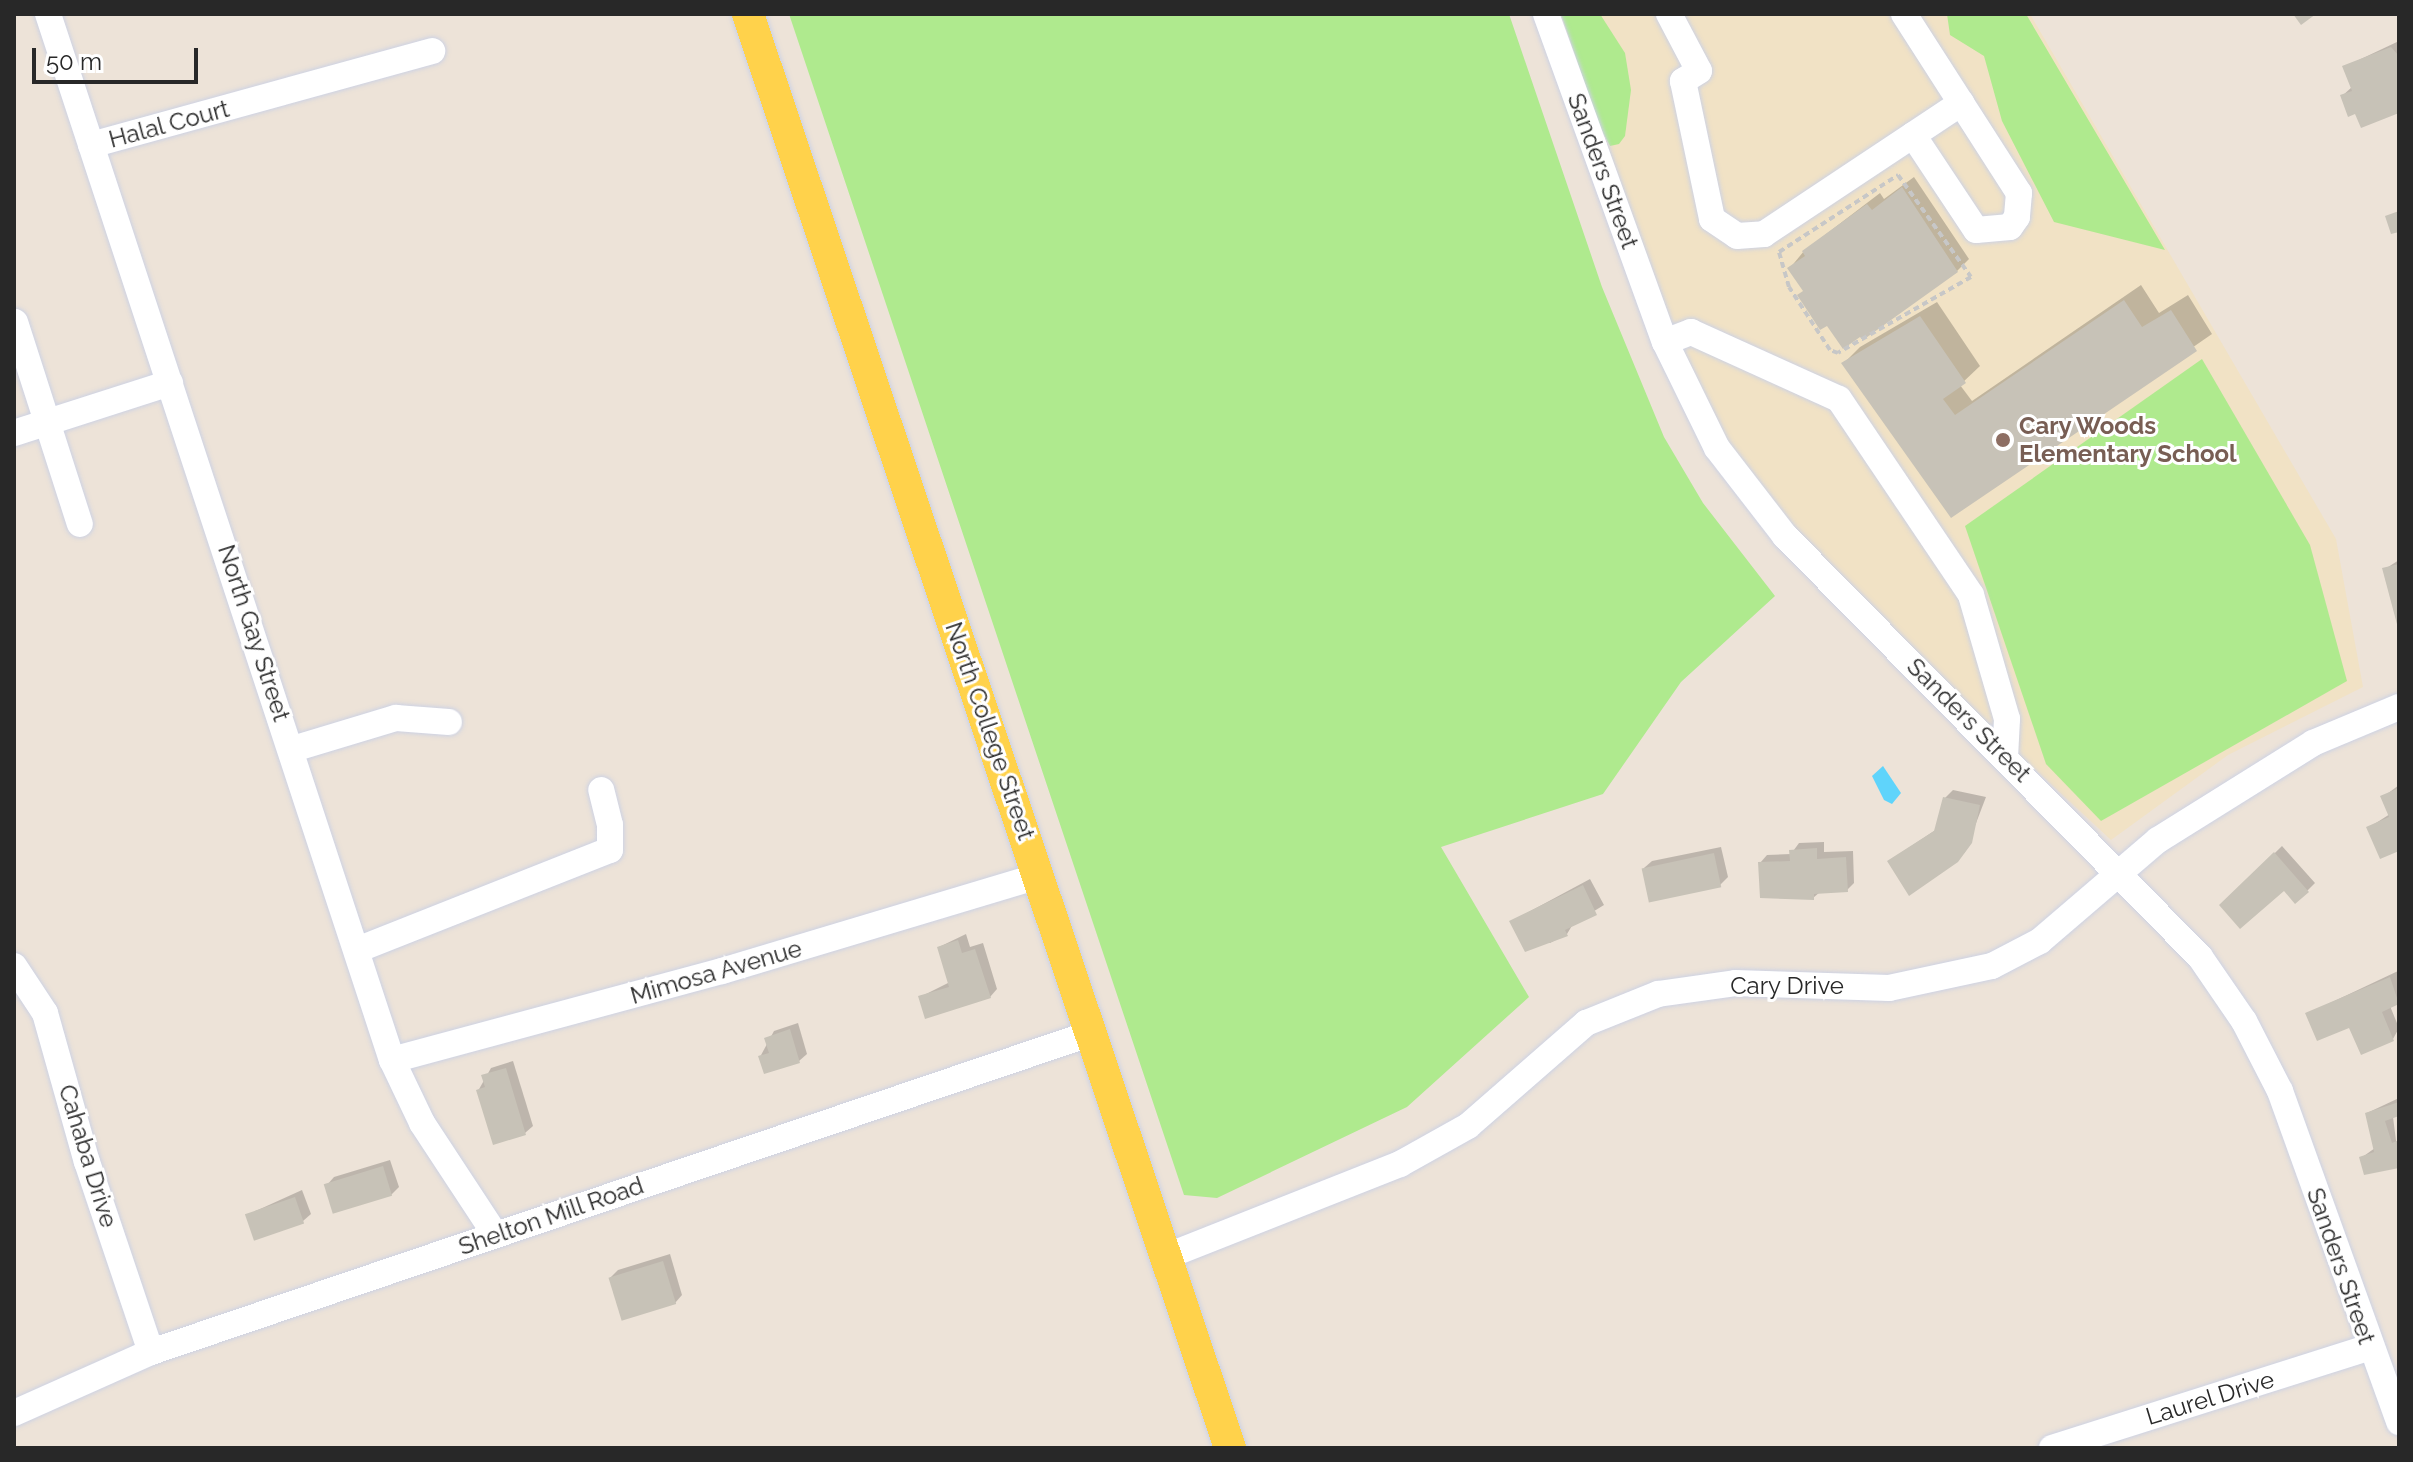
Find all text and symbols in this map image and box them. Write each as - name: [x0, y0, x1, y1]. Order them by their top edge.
- scale bar: [36, 32, 202, 82]
- text: 50 m: [46, 47, 102, 76]
- street label: Sanders Street: [1562, 89, 1644, 253]
- street label: Halal Court: [105, 94, 233, 154]
- place label: Cary Woods Elementary School: [2019, 412, 2237, 468]
- marker: Cary Woods Elementary School: [1994, 431, 2012, 449]
- street label: North Gay Street: [212, 541, 296, 725]
- street label: North College Street: [939, 618, 1041, 844]
- street label: Sanders Street: [1901, 652, 2037, 788]
- street label: Mimosa Avenue: [627, 934, 805, 1010]
- street label: Cary Drive: [1730, 972, 1844, 1000]
- street label: Cahaba Drive: [53, 1081, 123, 1231]
- street label: Shelton Mill Road: [454, 1171, 648, 1261]
- street label: Sanders Street: [2301, 1184, 2381, 1348]
- street label: Laurel Drive: [2142, 1365, 2278, 1431]

